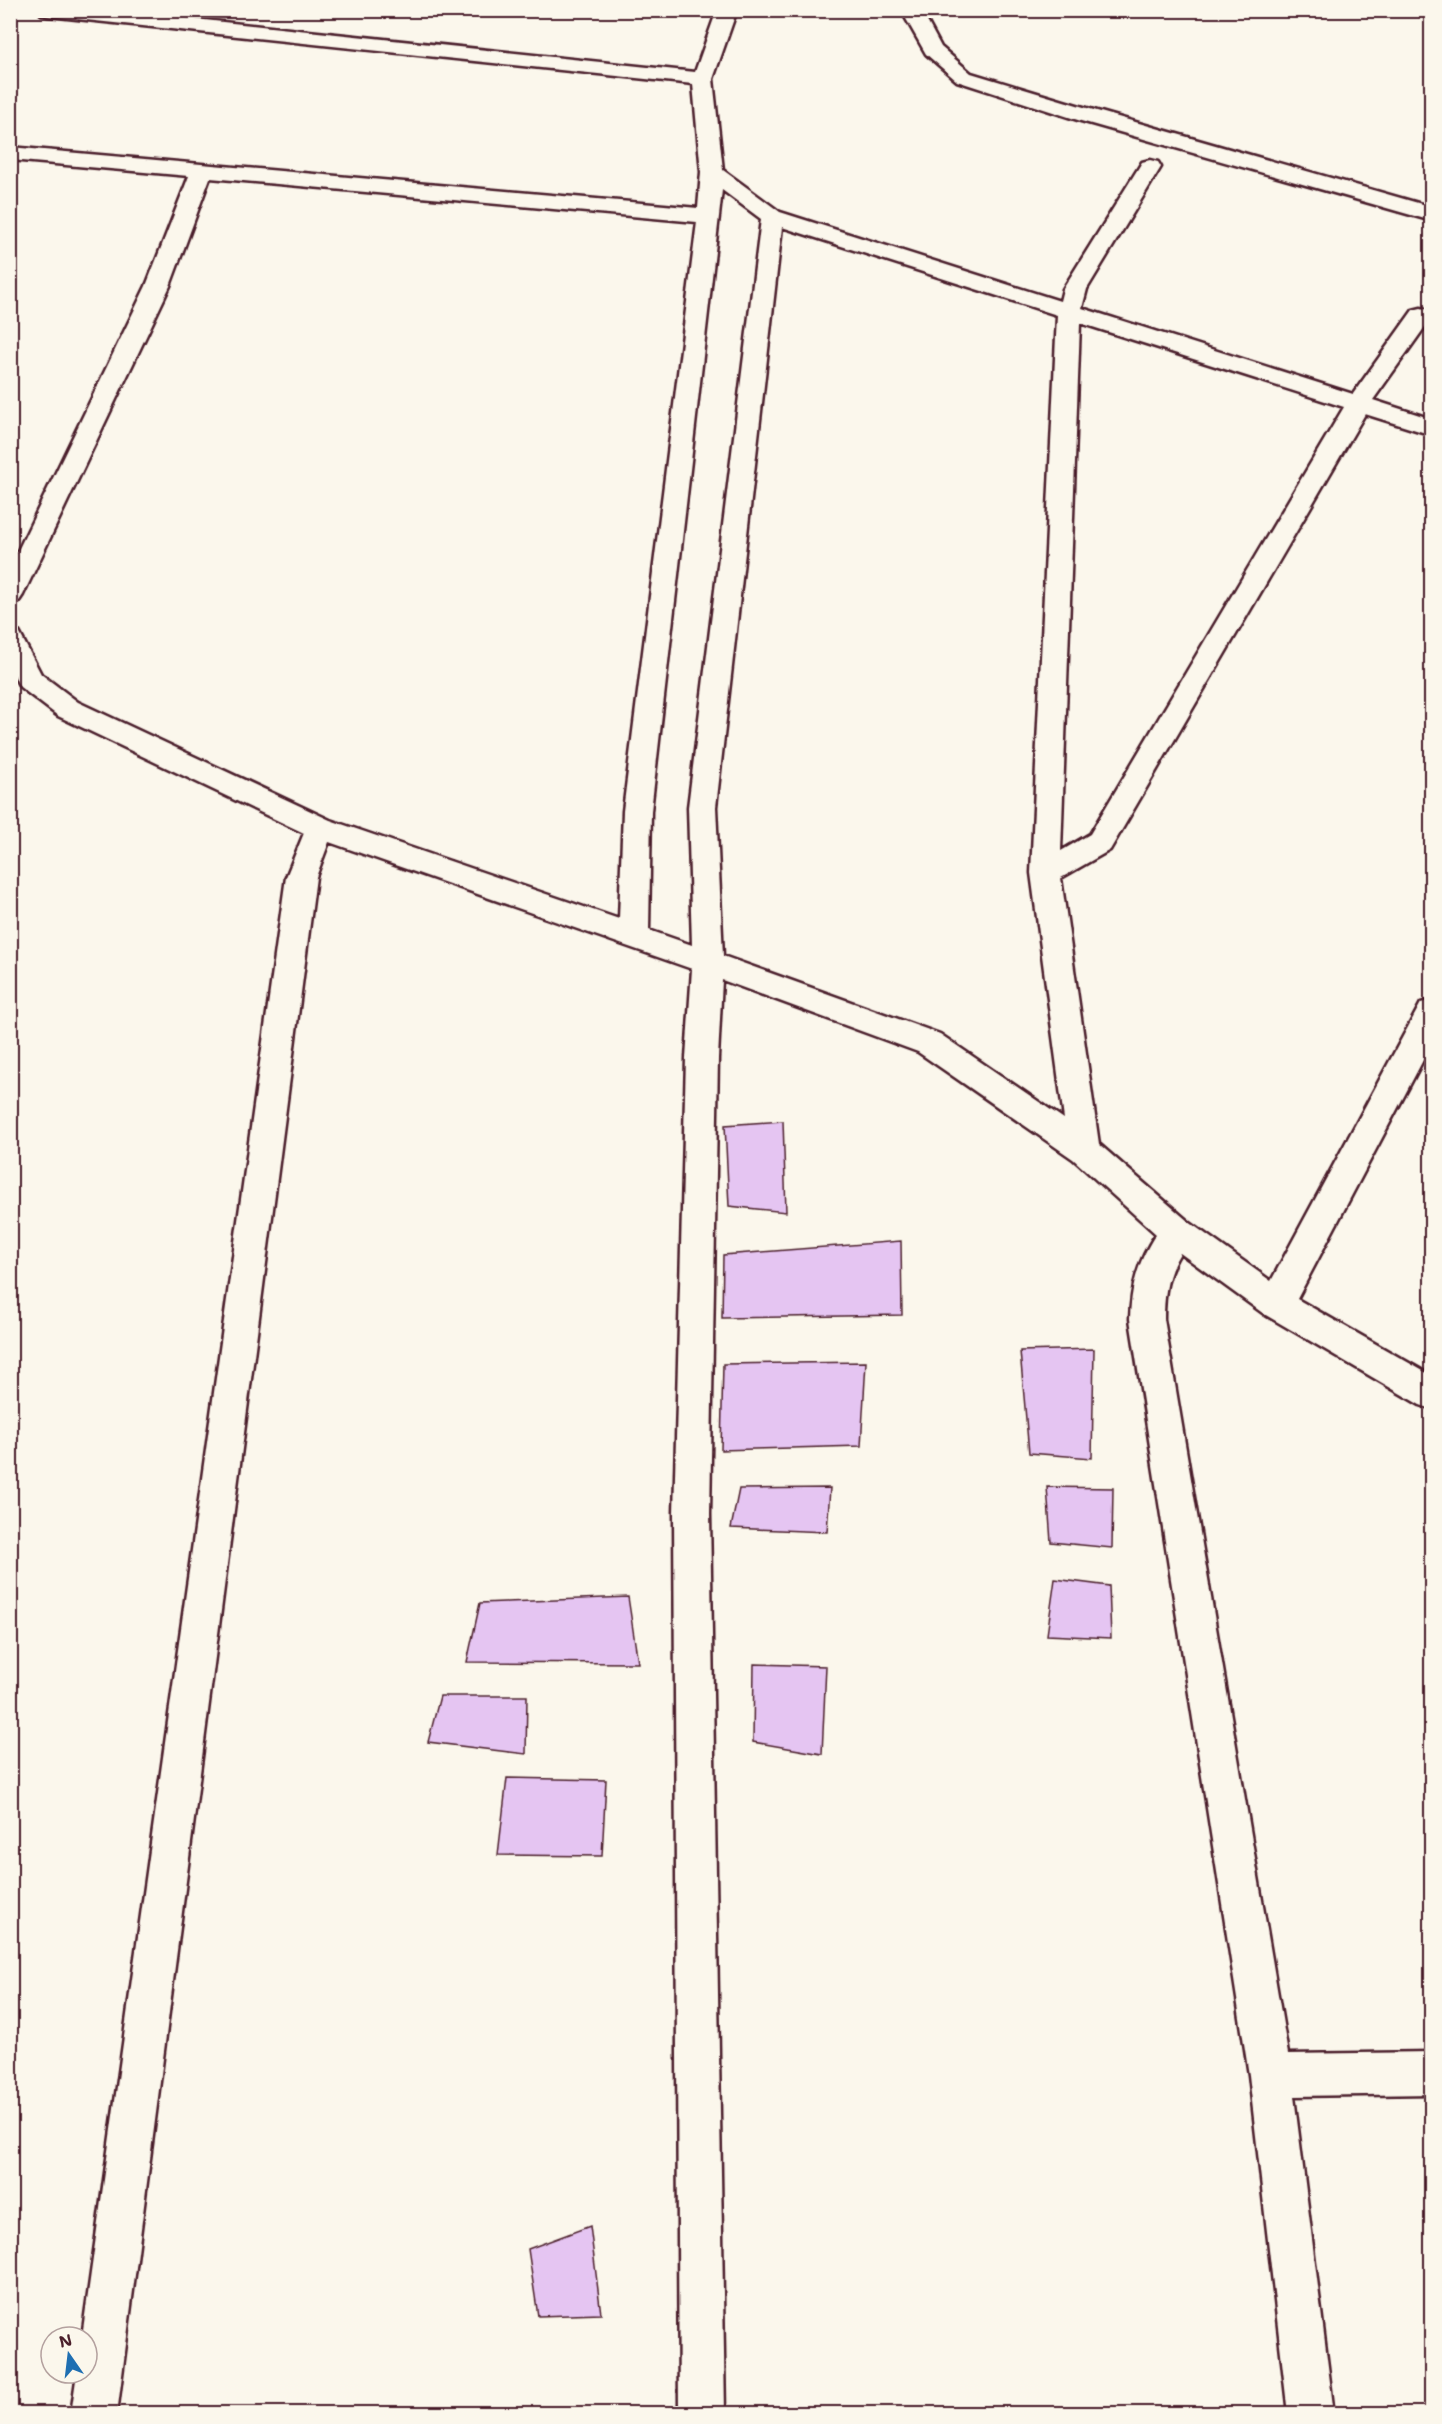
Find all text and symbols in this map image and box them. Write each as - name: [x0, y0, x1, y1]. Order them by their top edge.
- north arrow: [39, 2325, 99, 2385]
- text: N: [57, 2329, 74, 2353]

